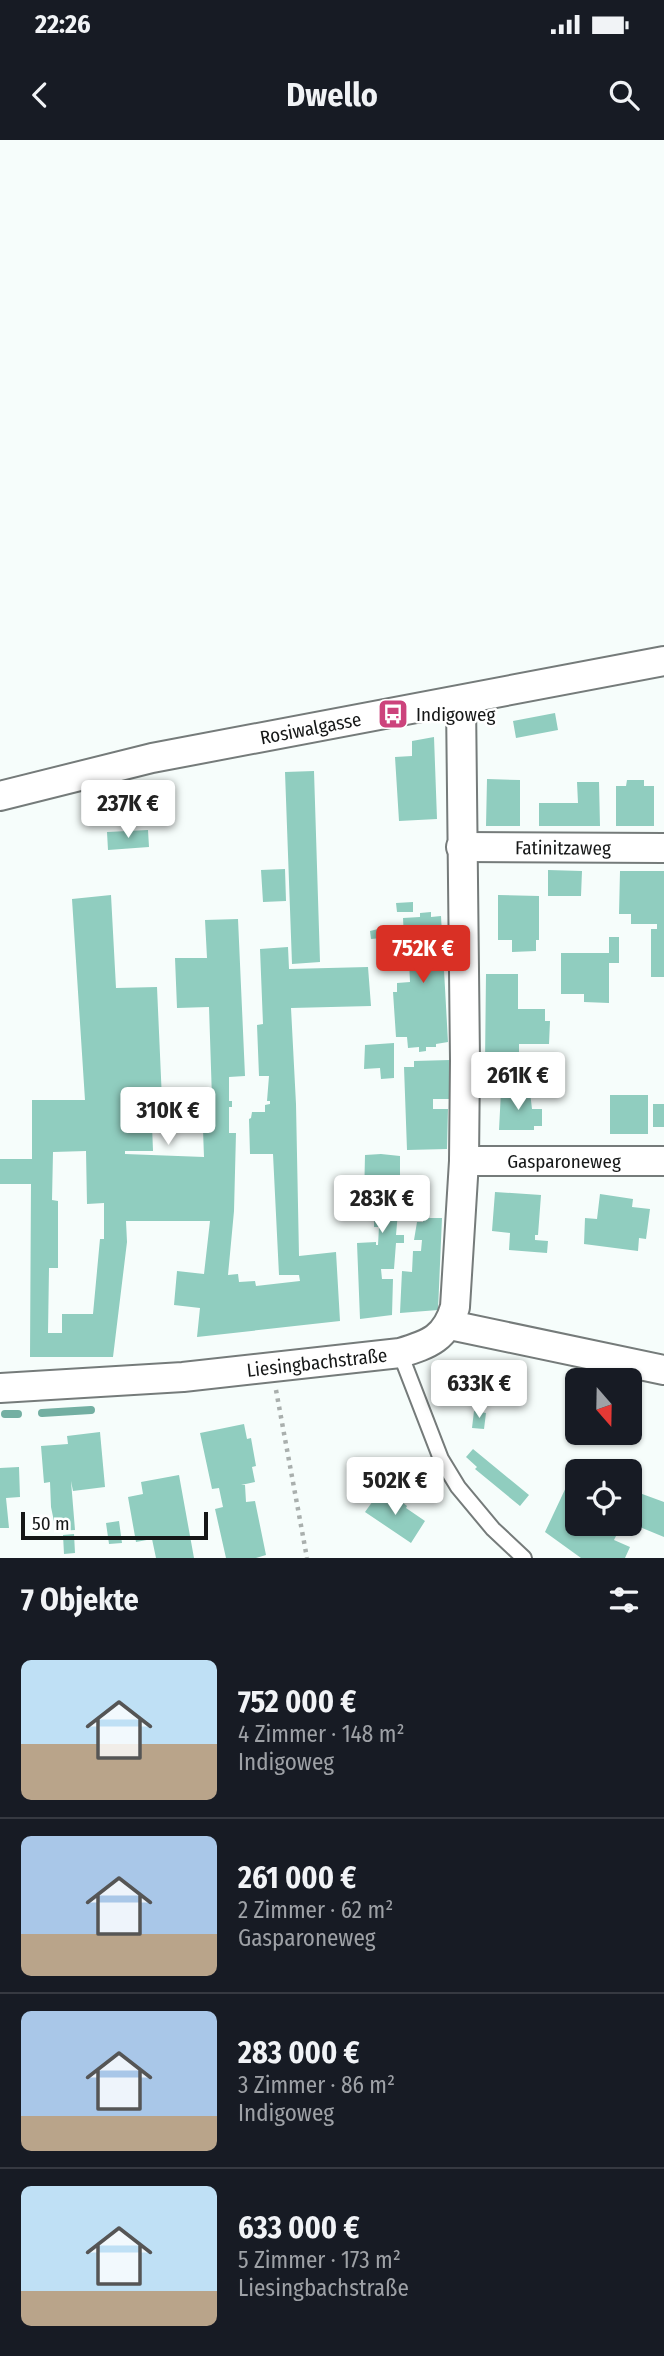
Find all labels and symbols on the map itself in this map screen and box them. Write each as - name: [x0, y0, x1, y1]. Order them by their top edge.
- bus stop icon: Indigoweg: [376, 697, 410, 731]
- place label: Indigoweg: [416, 703, 495, 726]
- street label: Rosiwalgasse: [258, 707, 363, 749]
- pin: 237K €: [71, 780, 185, 840]
- street label: Fatinitzaweg: [515, 836, 611, 859]
- pin: 752K €: [366, 926, 480, 985]
- pin: 261K €: [461, 1052, 575, 1112]
- pin: 310K €: [111, 1088, 225, 1147]
- street label: Gasparoneweg: [507, 1150, 621, 1173]
- pin: 283K €: [325, 1176, 439, 1235]
- street label: Liesingbachstraße: [245, 1343, 388, 1381]
- pin: 633K €: [422, 1360, 536, 1420]
- north arrow: [565, 1368, 642, 1446]
- pin: 502K €: [338, 1458, 452, 1517]
- scale bar: [21, 1509, 208, 1541]

